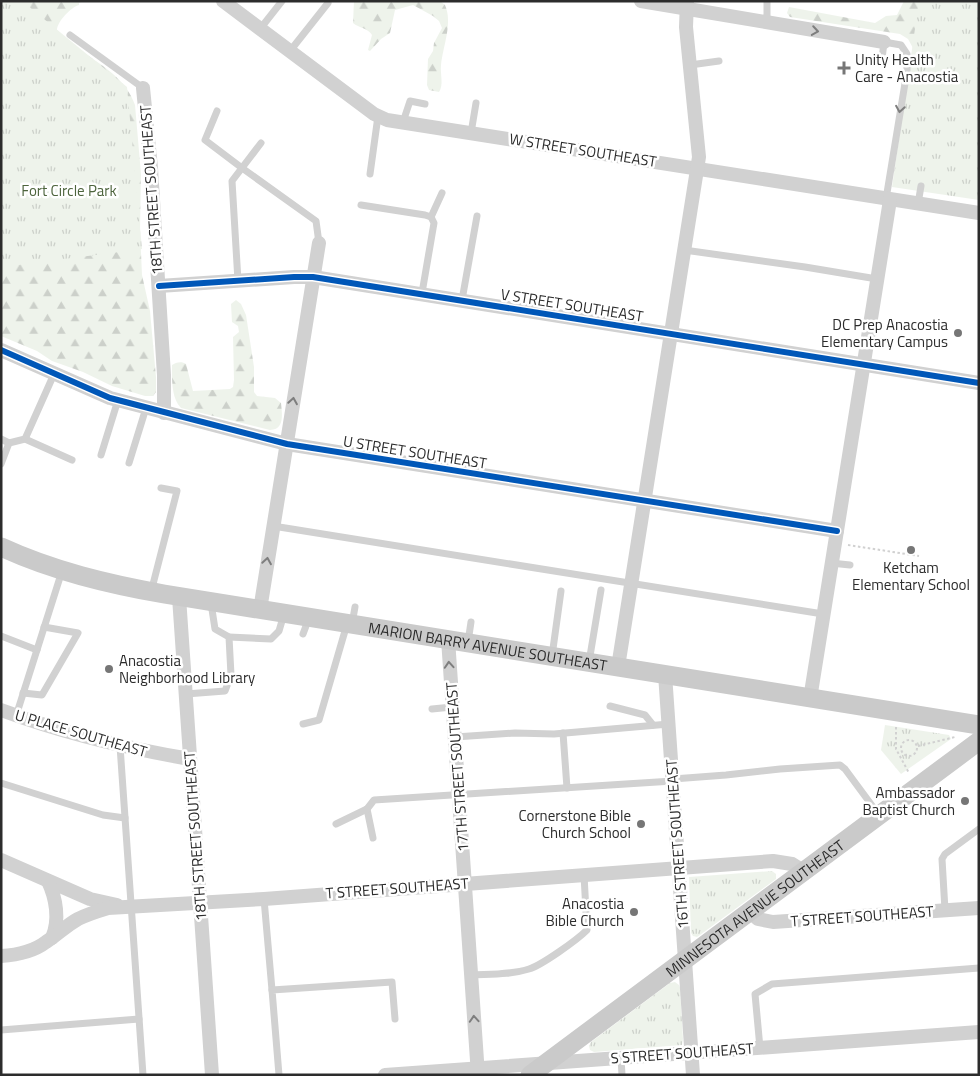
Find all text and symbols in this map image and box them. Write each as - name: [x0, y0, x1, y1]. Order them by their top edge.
- one-way arrow: [810, 25, 819, 35]
- place label: Unity Health Care - Anacostia: [855, 48, 959, 88]
- marker: Unity Health Care - Anacostia: [837, 61, 851, 75]
- street label: 18TH STREET SOUTHEAST: [134, 104, 168, 276]
- one-way arrow: [896, 104, 906, 113]
- street label: W STREET SOUTHEAST: [508, 127, 658, 173]
- park label: Fort Circle Park: [21, 179, 117, 202]
- street label: V STREET SOUTHEAST: [499, 282, 645, 328]
- place label: DC Prep Anacostia Elementary Campus: [821, 313, 948, 353]
- marker: DC Prep Anacostia Elementary Campus: [952, 327, 964, 339]
- one-way arrow: [288, 397, 298, 405]
- street label: U STREET SOUTHEAST: [342, 429, 488, 475]
- marker: Ketcham Elementary School: [905, 544, 917, 556]
- place label: Ketcham Elementary School: [852, 556, 970, 596]
- one-way arrow: [262, 557, 272, 566]
- street label: MARION BARRY AVENUE SOUTHEAST: [367, 616, 609, 677]
- place label: Anacostia Neighborhood Library: [119, 649, 255, 689]
- one-way arrow: [444, 661, 455, 669]
- marker: Anacostia Neighborhood Library: [103, 663, 115, 675]
- street label: 17TH STREET SOUTHEAST: [440, 681, 474, 853]
- street label: U PLACE SOUTHEAST: [12, 703, 150, 763]
- street label: 18TH STREET SOUTHEAST: [178, 750, 212, 922]
- street label: 16TH STREET SOUTHEAST: [660, 758, 694, 930]
- place label: Ambassador Baptist Church: [862, 781, 955, 821]
- marker: Ambassador Baptist Church: [959, 795, 971, 807]
- place label: Cornerstone Bible Church School: [519, 804, 631, 844]
- marker: Cornerstone Bible Church School: [635, 818, 647, 830]
- street label: MINNESOTA AVENUE SOUTHEAST: [660, 834, 849, 982]
- street label: T STREET SOUTHEAST: [325, 872, 469, 904]
- place label: Anacostia Bible Church: [545, 892, 624, 932]
- street label: T STREET SOUTHEAST: [790, 900, 934, 932]
- marker: Anacostia Bible Church: [628, 906, 640, 918]
- one-way arrow: [469, 1015, 480, 1023]
- street label: S STREET SOUTHEAST: [610, 1037, 754, 1069]

